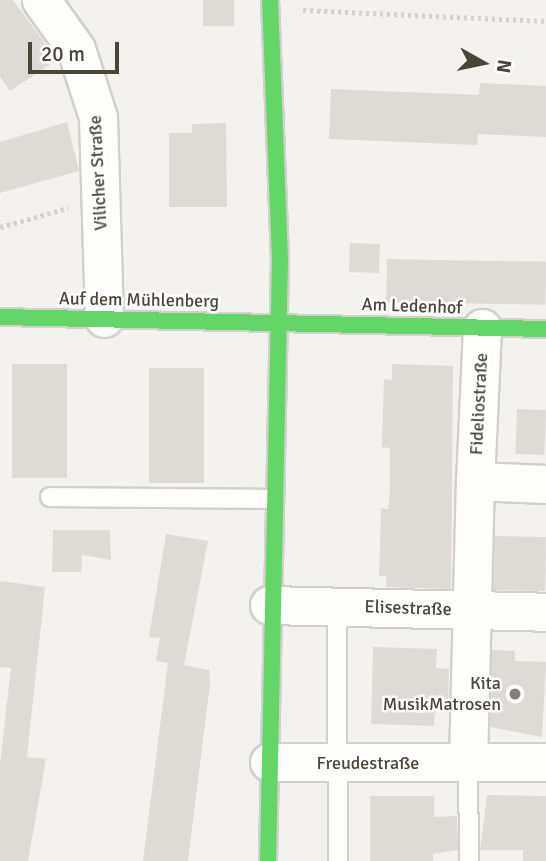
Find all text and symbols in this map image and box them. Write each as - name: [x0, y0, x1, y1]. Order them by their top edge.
- scale bar: [32, 28, 122, 72]
- north arrow: [448, 28, 518, 98]
- text: 20 m: [41, 41, 85, 67]
- text: N: [491, 58, 517, 75]
- street label: Vilicher Straße: [84, 115, 112, 231]
- street label: Auf dem Mühlenberg: [59, 288, 219, 312]
- street label: Am Ledenhof: [361, 293, 463, 319]
- street label: Fideliostraße: [466, 352, 492, 456]
- street label: Elisestraße: [364, 596, 452, 620]
- place label: Kita MusikMatrosen: [383, 673, 501, 716]
- marker: Kita MusikMatrosen: [507, 686, 523, 702]
- street label: Freudestraße: [317, 752, 419, 774]

